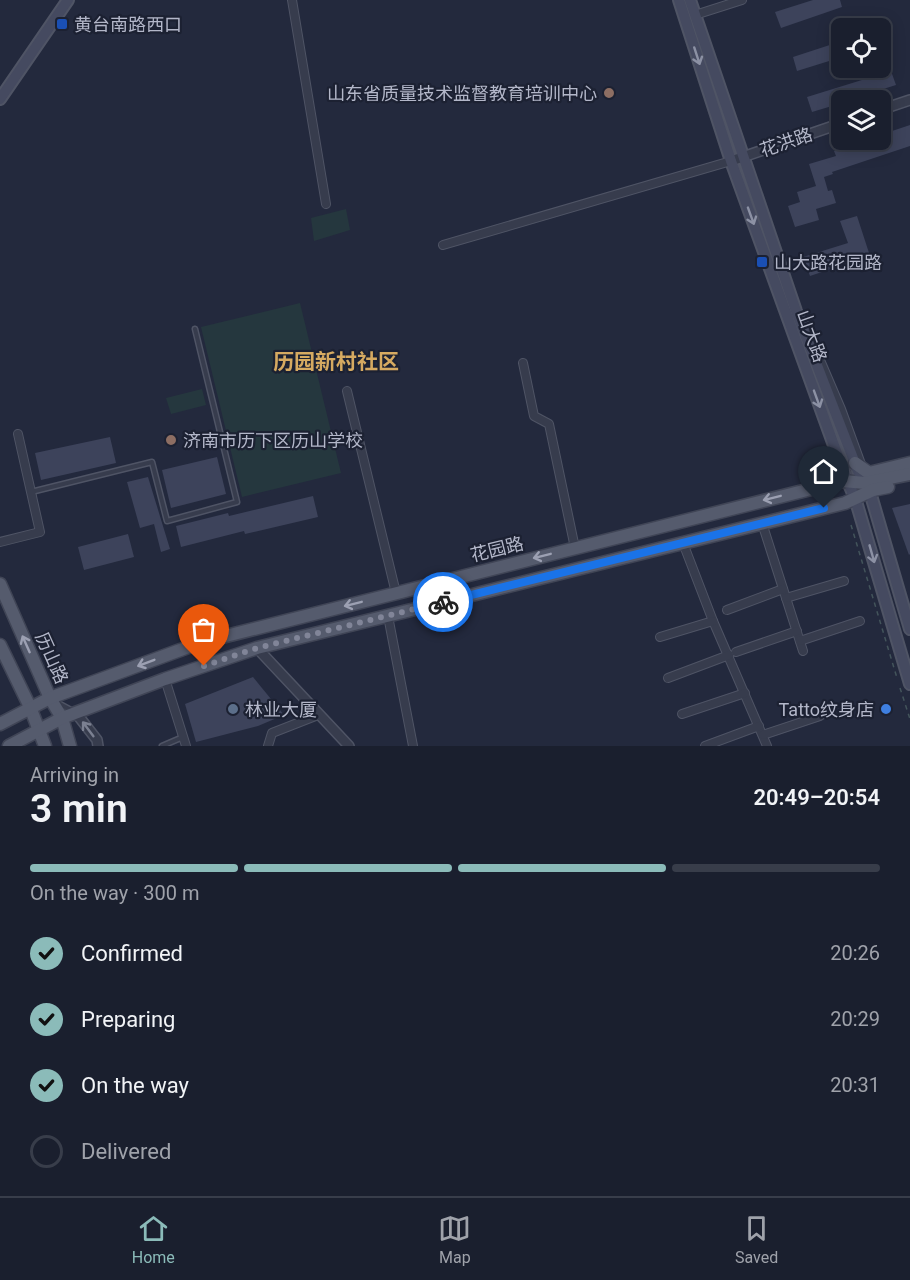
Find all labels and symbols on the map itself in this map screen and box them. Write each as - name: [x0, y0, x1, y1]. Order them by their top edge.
- place label: 黄台南路西口: [74, 14, 182, 35]
- marker: 黄台南路西口: [55, 17, 69, 31]
- one-way arrow: [692, 46, 703, 65]
- place label: 山东省质量技术监督教育培训中心: [327, 83, 597, 104]
- marker: 山东省质量技术监督教育培训中心: [602, 86, 616, 100]
- street label: 花洪路: [757, 123, 815, 161]
- one-way arrow: [746, 206, 757, 225]
- place label: 山大路花园路: [774, 252, 882, 273]
- marker: 山大路花园路: [755, 255, 769, 269]
- street label: 山大路: [793, 307, 831, 365]
- district label: 历园新村社区: [273, 350, 399, 374]
- one-way arrow: [812, 389, 823, 408]
- place label: 济南市历下区历山学校: [183, 430, 363, 451]
- marker: 济南市历下区历山学校: [164, 433, 178, 447]
- pin: [798, 446, 849, 508]
- one-way arrow: [763, 493, 782, 505]
- street label: 花园路: [468, 532, 526, 566]
- one-way arrow: [867, 544, 878, 563]
- one-way arrow: [533, 551, 552, 563]
- courier: [413, 572, 473, 632]
- one-way arrow: [344, 598, 363, 610]
- pin: [178, 604, 229, 666]
- street label: 历山路: [31, 629, 73, 687]
- one-way arrow: [20, 636, 31, 654]
- one-way arrow: [137, 659, 155, 670]
- place label: 林业大厦: [245, 699, 317, 720]
- place label: Tatto纹身店: [779, 699, 874, 720]
- marker: 林业大厦: [226, 702, 240, 716]
- marker: Tatto纹身店: [879, 702, 893, 716]
- one-way arrow: [82, 721, 95, 737]

